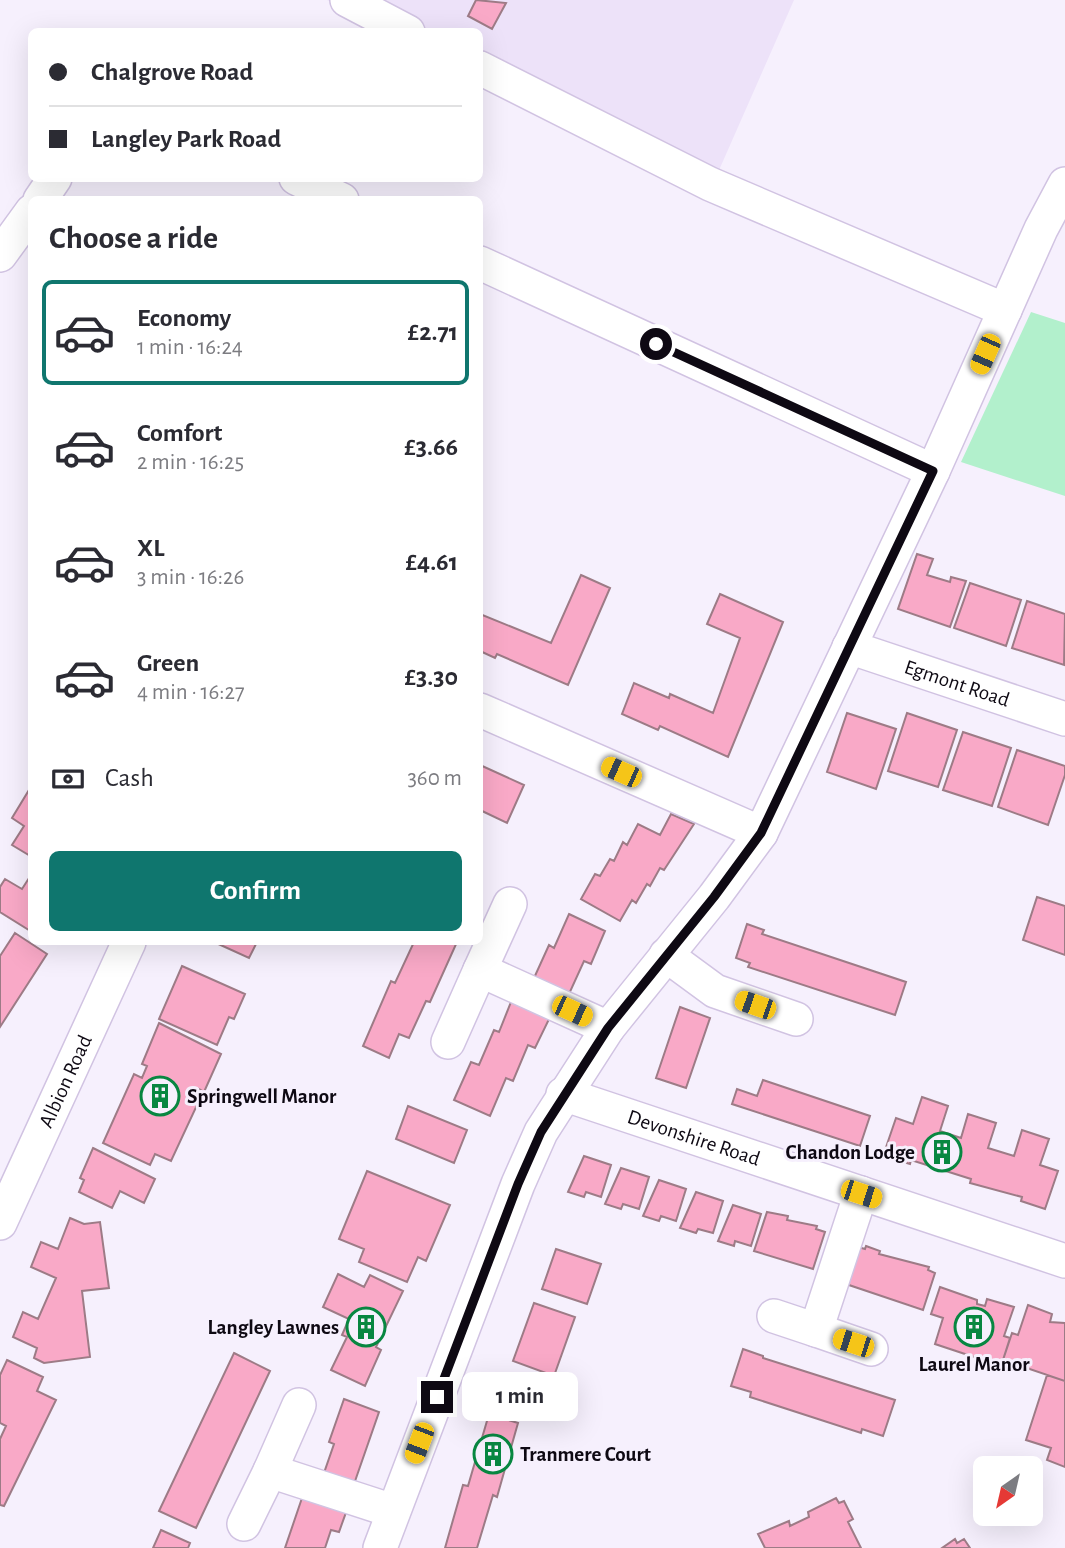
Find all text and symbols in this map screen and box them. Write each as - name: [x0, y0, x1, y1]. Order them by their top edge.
- text: Chalgrove Road: [91, 59, 253, 85]
- text: Langley Park Road: [91, 126, 281, 152]
- text: Choose a ride: [49, 222, 218, 254]
- icon: car: [53, 301, 116, 364]
- text: Economy: [137, 305, 231, 331]
- text: £2.71: [408, 319, 458, 345]
- route start: [640, 328, 672, 360]
- car: [967, 331, 1004, 377]
- text: 1 min · 16:24: [137, 336, 243, 359]
- icon: car: [53, 416, 116, 479]
- text: Comfort: [137, 420, 222, 446]
- text: £3.66: [404, 434, 458, 460]
- text: 2 min · 16:25: [137, 451, 244, 474]
- icon: car: [53, 531, 116, 594]
- text: XL: [137, 535, 164, 561]
- text: £4.61: [405, 549, 458, 575]
- text: 3 min · 16:26: [137, 566, 244, 589]
- icon: car: [53, 646, 116, 709]
- text: Green: [137, 650, 199, 676]
- street label: Egmont Road: [902, 656, 1012, 710]
- text: £3.30: [404, 664, 458, 690]
- text: 4 min · 16:27: [137, 681, 245, 704]
- car: [598, 754, 645, 790]
- icon: cash: [49, 760, 87, 798]
- text: Cash: [105, 765, 154, 791]
- text: 360 m: [407, 767, 462, 790]
- button: Confirm: [49, 851, 462, 931]
- car: [732, 988, 779, 1022]
- car: [549, 993, 596, 1029]
- street label: Albion Road: [35, 1032, 95, 1131]
- building icon: Springwell Manor: [139, 1075, 181, 1117]
- place label: Springwell Manor: [187, 1086, 337, 1107]
- street label: Devonshire Road: [625, 1106, 763, 1169]
- building icon: Chandon Lodge: [921, 1131, 963, 1173]
- place label: Chandon Lodge: [786, 1142, 915, 1163]
- car: [838, 1178, 885, 1210]
- building icon: Langley Lawnes: [345, 1306, 387, 1348]
- building icon: Laurel Manor: [953, 1306, 995, 1348]
- place label: Langley Lawnes: [208, 1317, 339, 1338]
- car: [830, 1327, 877, 1359]
- place label: Laurel Manor: [918, 1354, 1030, 1375]
- callout: 1 min: [462, 1372, 577, 1422]
- route end: [421, 1381, 453, 1413]
- text: 1 min: [496, 1385, 544, 1408]
- car: [402, 1420, 437, 1466]
- building icon: Tranmere Court: [472, 1433, 514, 1475]
- place label: Tranmere Court: [520, 1444, 651, 1465]
- north arrow: [973, 1456, 1043, 1526]
- map controls: [973, 1456, 1043, 1526]

